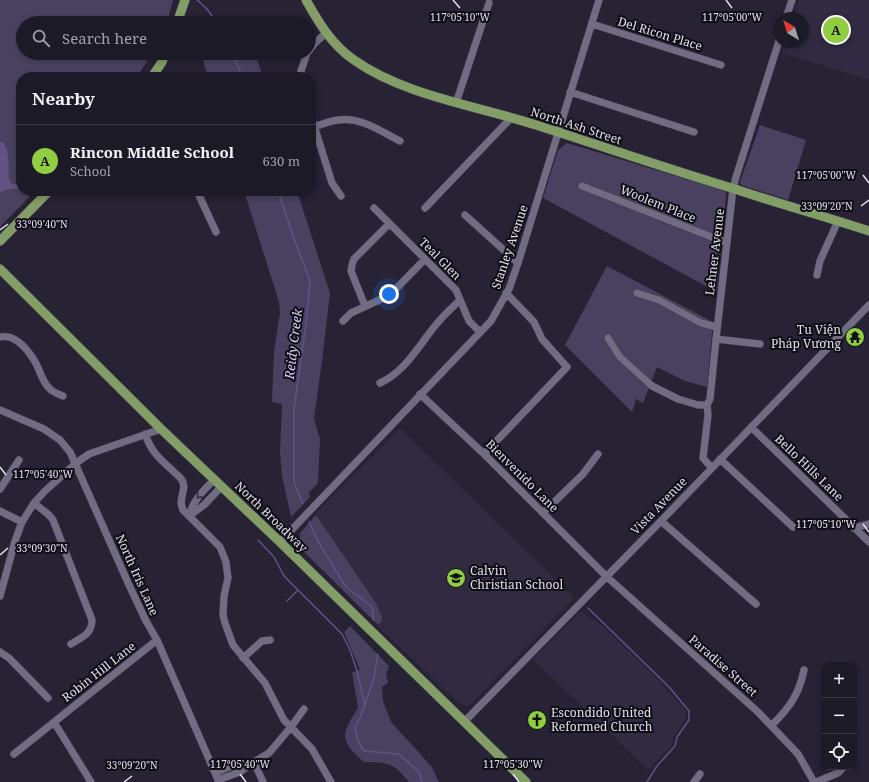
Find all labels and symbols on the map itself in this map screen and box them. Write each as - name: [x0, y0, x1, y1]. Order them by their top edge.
- text: 117°05'10"W: [430, 10, 490, 24]
- text: 117°05'00"W: [702, 10, 762, 24]
- north arrow: [773, 12, 809, 48]
- street label: Del Ricon Place: [616, 13, 704, 54]
- pin: A: [823, 15, 849, 45]
- street label: North Ash Street: [528, 103, 624, 148]
- text: 117°05'00"W: [796, 168, 856, 182]
- street label: Woolem Place: [618, 181, 699, 226]
- text: 33°09'20"N: [801, 199, 853, 213]
- street label: Stanley Avenue: [487, 202, 532, 291]
- street label: Lehner Avenue: [701, 208, 728, 296]
- text: 33°09'40"N: [16, 217, 68, 231]
- street label: Teal Glen: [416, 234, 465, 284]
- your location: [379, 284, 399, 304]
- water label: Reidy Creek: [280, 307, 306, 381]
- place label: Tu Viện Pháp Vương: [771, 321, 842, 352]
- temple icon: Tu Viện Pháp Vương: [844, 326, 866, 348]
- street label: Bello Hills Lane: [771, 430, 847, 505]
- street label: Bienvenido Lane: [482, 435, 563, 516]
- text: 117°05'40"W: [13, 467, 73, 481]
- street label: Vista Avenue: [627, 473, 691, 538]
- street label: North Broadway: [231, 478, 312, 556]
- one-way arrow: [196, 491, 204, 499]
- text: 117°05'10"W: [796, 517, 856, 531]
- street label: North Iris Lane: [112, 531, 163, 618]
- text: 33°09'30"N: [16, 541, 68, 555]
- place label: Calvin Christian School: [470, 562, 563, 593]
- school or university icon: Calvin Christian School: [445, 567, 467, 589]
- street label: Paradise Street: [685, 631, 761, 700]
- street label: Robin Hill Lane: [58, 637, 139, 706]
- place label: Escondido United Reformed Church: [551, 704, 653, 735]
- church icon: Escondido United Reformed Church: [526, 709, 548, 731]
- text: 117°05'40"W: [210, 757, 270, 771]
- text: 117°05'30"W: [483, 757, 543, 771]
- text: 33°09'20"N: [106, 758, 158, 772]

